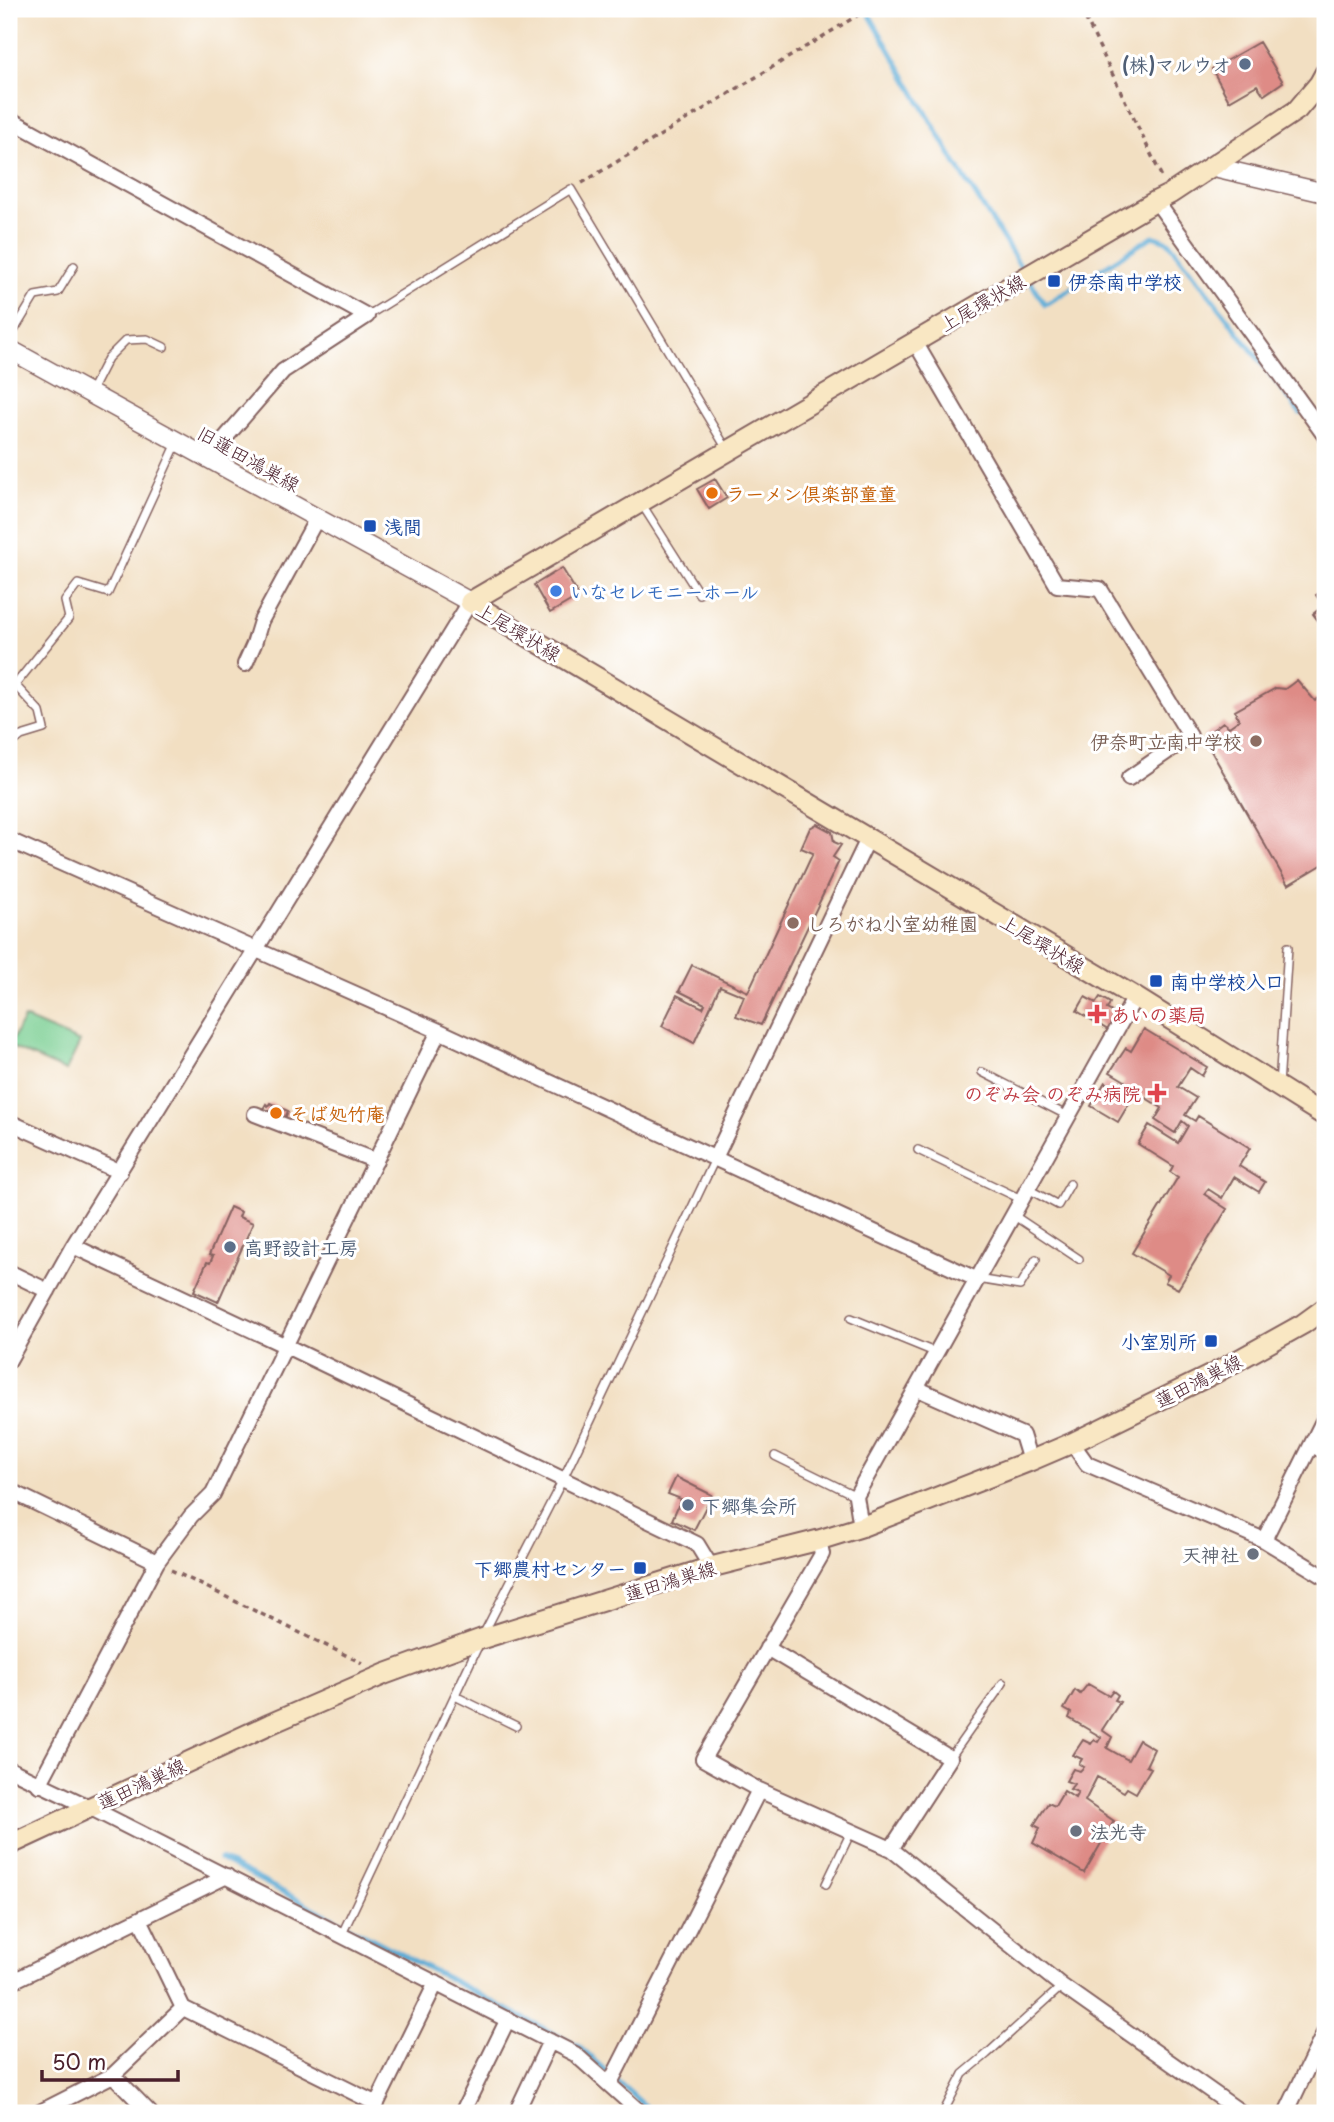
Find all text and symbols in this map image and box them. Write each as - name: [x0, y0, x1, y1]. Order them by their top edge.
- place label: (株)マルウオ: [1122, 50, 1231, 78]
- marker: (株)マルウオ: [1237, 56, 1253, 72]
- street label: 上尾環状線: [934, 266, 1030, 338]
- place label: 伊奈南中学校: [1068, 267, 1182, 295]
- marker: 伊奈南中学校: [1046, 273, 1062, 289]
- street label: 旧蓮田鴻巣線: [192, 418, 306, 498]
- place label: ラーメン倶楽部童童: [726, 479, 897, 507]
- marker: ラーメン倶楽部童童: [704, 485, 720, 501]
- place label: 浅間: [384, 512, 422, 540]
- marker: 浅間: [362, 518, 378, 534]
- place label: いなセレモニーホール: [570, 577, 759, 605]
- marker: いなセレモニーホール: [548, 583, 564, 599]
- street label: 上尾環状線: [471, 595, 567, 667]
- place label: 伊奈町立南中学校: [1090, 727, 1242, 755]
- marker: 伊奈町立南中学校: [1248, 733, 1264, 749]
- street label: 上尾環状線: [995, 907, 1091, 979]
- place label: しろがね小室幼稚園: [807, 909, 978, 937]
- marker: しろがね小室幼稚園: [785, 915, 801, 931]
- place label: 南中学校入口: [1170, 967, 1284, 995]
- marker: 南中学校入口: [1148, 973, 1164, 989]
- place label: あいの薬局: [1111, 1000, 1206, 1028]
- marker: あいの薬局: [1089, 1006, 1105, 1022]
- place label: のぞみ会 のぞみ病院: [964, 1079, 1141, 1107]
- marker: のぞみ会 のぞみ病院: [1147, 1083, 1167, 1103]
- place label: そば処竹庵: [290, 1099, 385, 1127]
- marker: そば処竹庵: [268, 1105, 284, 1121]
- place label: 高野設計工房: [244, 1233, 358, 1261]
- marker: 高野設計工房: [222, 1239, 238, 1255]
- place label: 小室別所: [1121, 1327, 1197, 1355]
- marker: 小室別所: [1203, 1333, 1219, 1349]
- street label: 蓮田鴻巣線: [1149, 1346, 1247, 1414]
- place label: 下郷集会所: [702, 1491, 797, 1519]
- marker: 下郷集会所: [680, 1497, 696, 1513]
- place label: 天神社: [1182, 1540, 1239, 1568]
- marker: 天神社: [1245, 1546, 1261, 1562]
- street label: 蓮田鴻巣線: [620, 1553, 720, 1607]
- place label: 下郷農村センター: [474, 1554, 626, 1582]
- marker: 下郷農村センター: [632, 1560, 648, 1576]
- street label: 蓮田鴻巣線: [92, 1750, 190, 1816]
- place label: 法光寺: [1090, 1817, 1147, 1845]
- marker: 法光寺: [1068, 1823, 1084, 1839]
- scale bar: [42, 2038, 178, 2082]
- text: 50 m: [52, 2045, 106, 2077]

